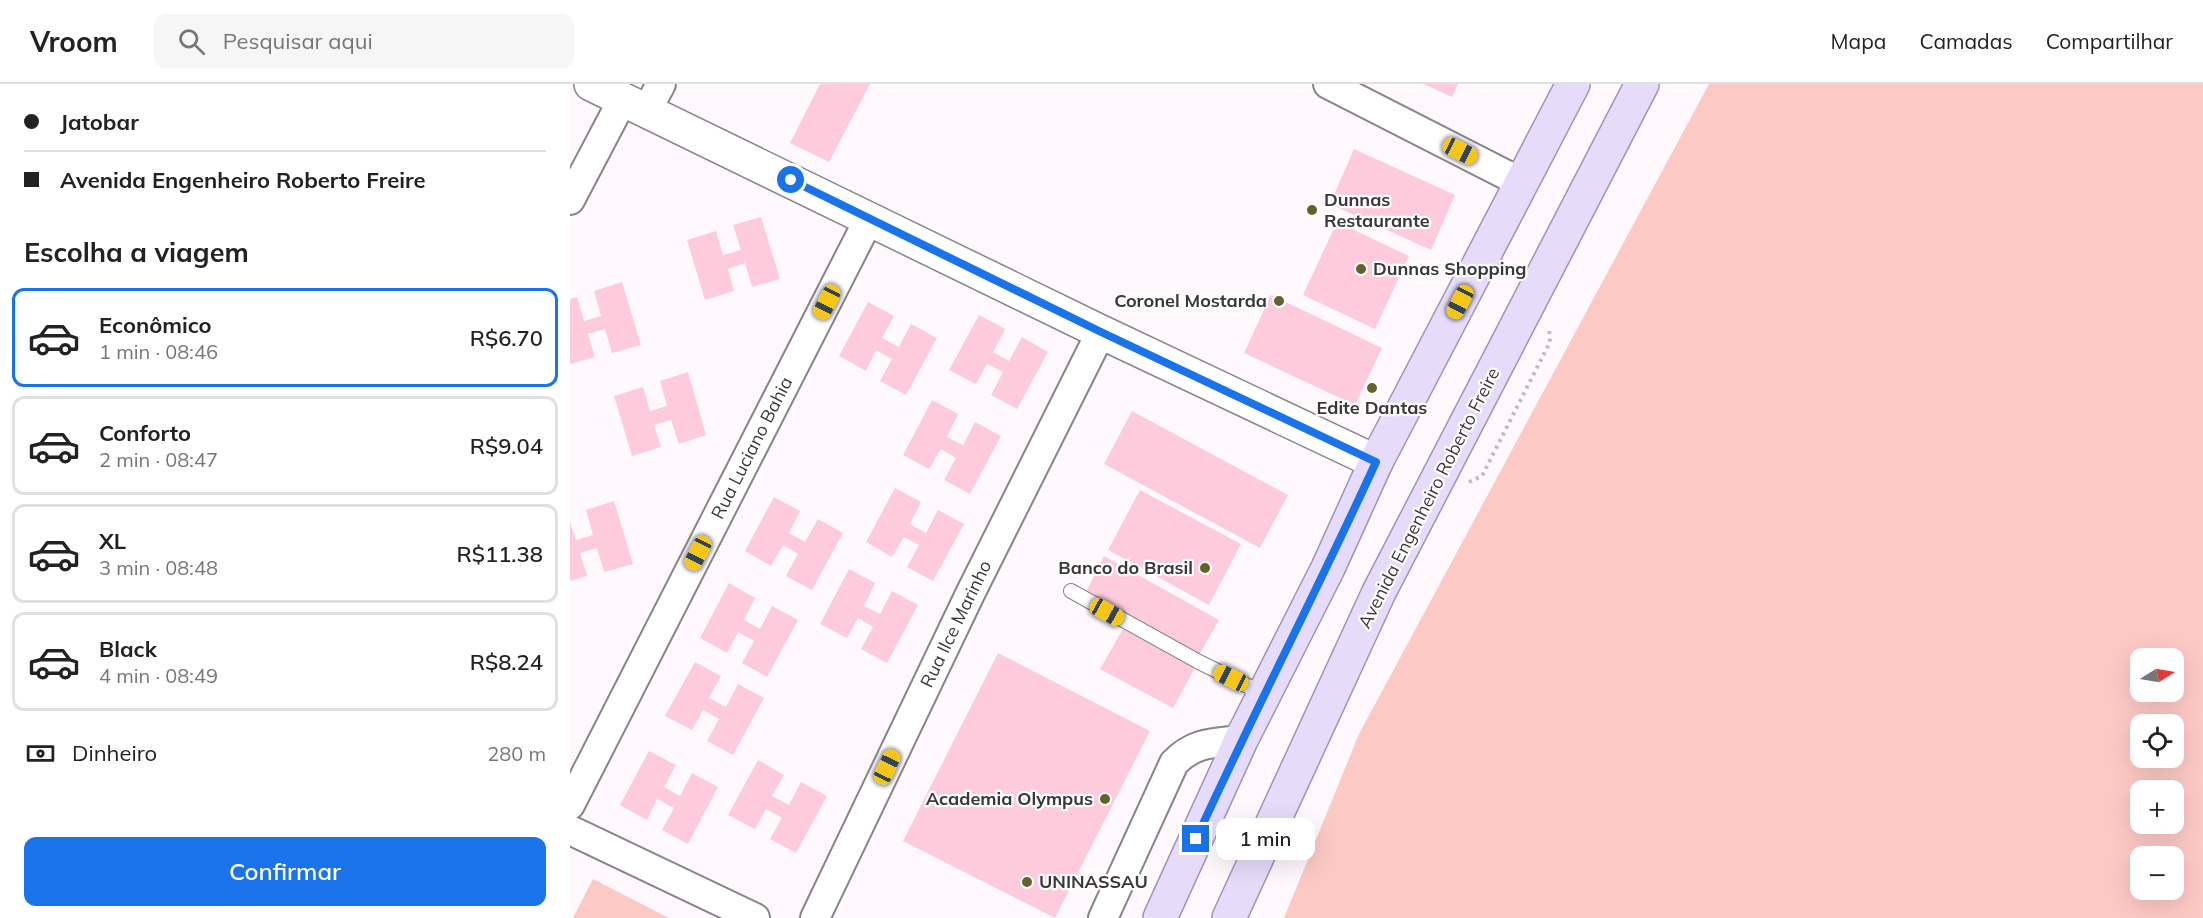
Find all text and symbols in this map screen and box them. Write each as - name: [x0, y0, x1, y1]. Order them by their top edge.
- search box: [154, 14, 574, 68]
- text: Vroom: [30, 24, 118, 59]
- icon: search: [175, 25, 208, 58]
- text: Pesquisar aqui: [223, 27, 373, 55]
- text: Mapa: [1831, 28, 1886, 54]
- text: Camadas: [1919, 28, 2013, 54]
- text: Compartilhar: [2046, 28, 2173, 54]
- text: Jatobar: [60, 108, 139, 136]
- car: [1440, 135, 1480, 167]
- text: Avenida Engenheiro Roberto Freire: [60, 166, 426, 194]
- route start: [777, 166, 804, 193]
- place label: Dunnas Restaurante: [1324, 188, 1430, 232]
- marker: Dunnas Restaurante: [1305, 203, 1319, 217]
- text: Escolha a viagem: [24, 235, 249, 269]
- place label: Dunnas Shopping: [1373, 257, 1526, 280]
- marker: Dunnas Shopping: [1354, 262, 1368, 276]
- car: [811, 282, 843, 322]
- car: [1444, 282, 1476, 322]
- place label: Coronel Mostarda: [1114, 289, 1267, 312]
- marker: Coronel Mostarda: [1272, 294, 1286, 308]
- icon: car: [27, 311, 81, 365]
- text: Econômico: [99, 311, 212, 339]
- text: R$6.70: [470, 324, 543, 352]
- text: 1 min · 08:46: [99, 339, 218, 364]
- street label: Avenida Engenheiro Roberto Freire: [1353, 364, 1504, 632]
- street label: Rua Luciano Bahia: [706, 373, 797, 523]
- marker: Edite Dantas: [1365, 381, 1379, 395]
- place label: Edite Dantas: [1317, 396, 1427, 419]
- icon: car: [27, 419, 81, 473]
- text: Conforto: [99, 419, 191, 447]
- text: R$9.04: [470, 432, 543, 460]
- text: 2 min · 08:47: [99, 447, 218, 472]
- icon: car: [27, 527, 81, 581]
- text: XL: [99, 527, 126, 555]
- car: [682, 533, 714, 573]
- text: R$11.38: [456, 540, 543, 568]
- text: 3 min · 08:48: [99, 555, 218, 580]
- street label: Rua Ilce Marinho: [915, 556, 996, 691]
- place label: Banco do Brasil: [1058, 556, 1193, 579]
- marker: Banco do Brasil: [1198, 561, 1212, 575]
- car: [1087, 595, 1127, 629]
- icon: car: [27, 635, 81, 689]
- text: Black: [99, 635, 157, 663]
- text: R$8.24: [470, 648, 543, 676]
- north arrow: [2130, 648, 2184, 702]
- map controls: [2130, 648, 2184, 900]
- car: [1211, 662, 1251, 694]
- text: 4 min · 08:49: [99, 663, 218, 688]
- button: locate: [2130, 714, 2184, 768]
- icon: cash: [24, 737, 57, 770]
- text: Dinheiro: [72, 739, 157, 767]
- text: 280 m: [487, 741, 546, 766]
- car: [871, 747, 903, 787]
- button: +: [2130, 780, 2184, 834]
- place label: Academia Olympus: [926, 787, 1093, 810]
- marker: Academia Olympus: [1098, 792, 1112, 806]
- callout: 1 min: [1217, 818, 1316, 860]
- route end: [1182, 825, 1209, 852]
- text: 1 min: [1240, 826, 1291, 851]
- button: Confirmar: [24, 837, 546, 906]
- button: −: [2130, 846, 2184, 900]
- place label: UNINASSAU: [1039, 870, 1148, 893]
- marker: UNINASSAU: [1020, 875, 1034, 889]

